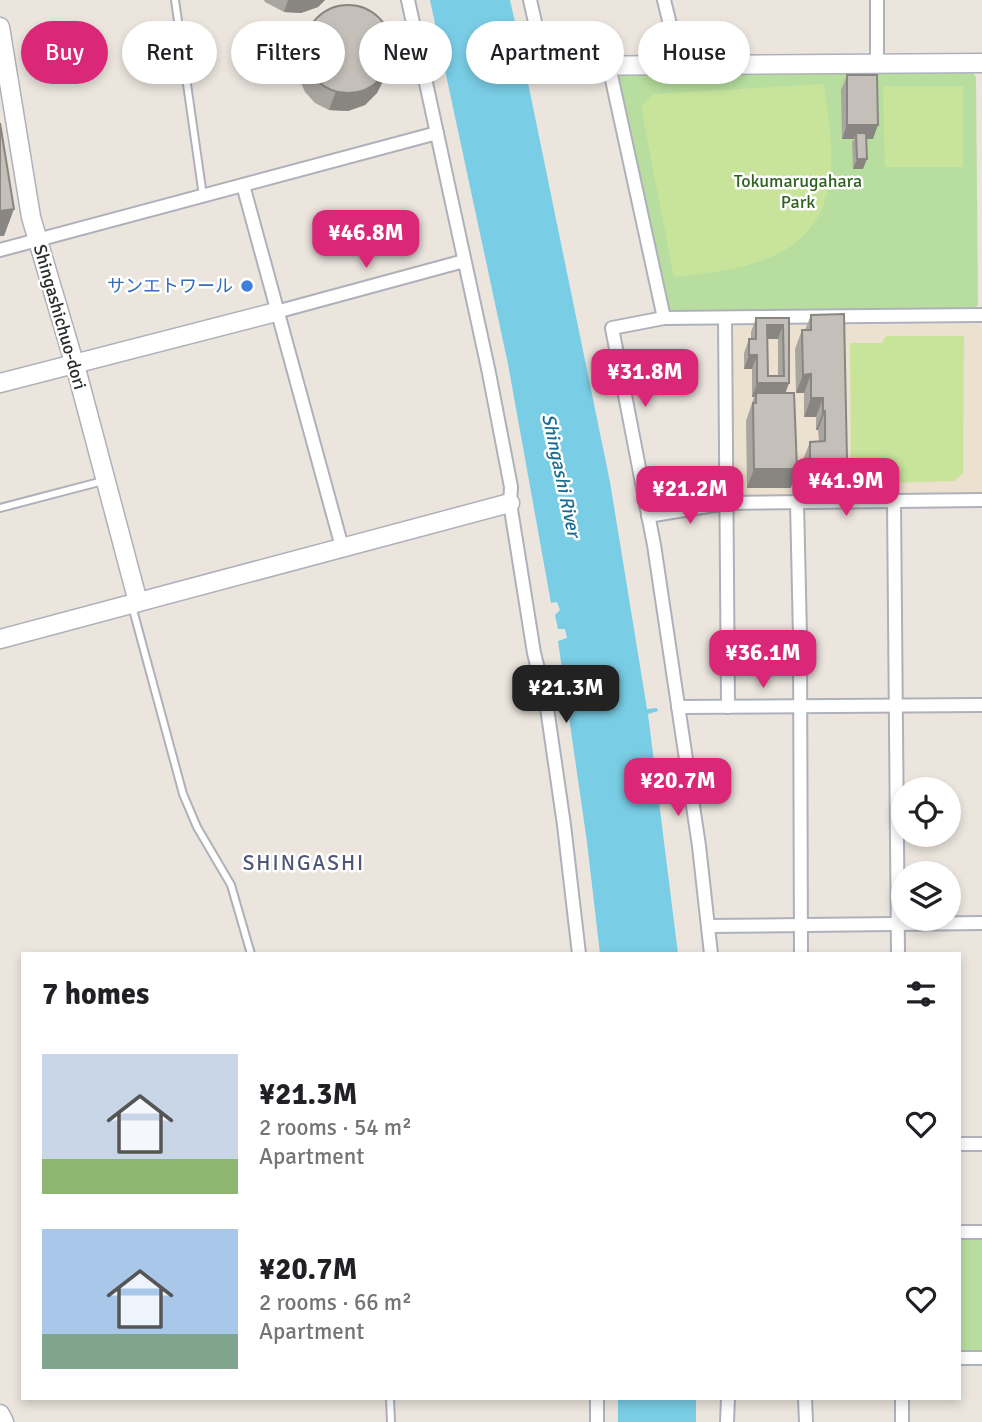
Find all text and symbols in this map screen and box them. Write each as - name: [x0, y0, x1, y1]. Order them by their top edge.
- chip: Buy: [21, 21, 108, 84]
- chip: Rent: [122, 21, 217, 84]
- chip: Filters: [231, 21, 345, 84]
- chip: New: [359, 21, 452, 84]
- chip: Apartment: [466, 21, 624, 84]
- chip: House: [638, 21, 750, 84]
- park label: Tokumarugahara Park: [734, 170, 862, 213]
- pin: ¥46.8M: [309, 210, 423, 270]
- text: ¥46.8M: [328, 218, 404, 247]
- street label: Shingashichuo-dori: [29, 242, 91, 392]
- place label: サンエトワール: [107, 275, 233, 297]
- marker: サンエトワール: [239, 278, 255, 294]
- pin: ¥31.8M: [588, 350, 702, 409]
- text: ¥31.8M: [607, 357, 683, 386]
- water label: Shingashi River: [536, 411, 586, 542]
- pin: ¥41.9M: [789, 458, 903, 518]
- pin: ¥21.2M: [633, 466, 747, 526]
- text: ¥41.9M: [808, 466, 884, 495]
- text: ¥21.2M: [652, 474, 728, 503]
- pin: ¥36.1M: [706, 630, 820, 690]
- text: ¥36.1M: [725, 638, 801, 667]
- pin: ¥21.3M: [509, 666, 623, 725]
- text: ¥21.3M: [528, 673, 604, 702]
- pin: ¥20.7M: [621, 758, 735, 818]
- text: ¥20.7M: [640, 766, 716, 795]
- map controls: [891, 777, 961, 931]
- button: locate: [891, 777, 961, 847]
- district label: SHINGASHI: [243, 850, 365, 876]
- button: layers: [891, 861, 961, 931]
- icon: filters: [902, 975, 940, 1013]
- text: 7 homes: [42, 976, 149, 1013]
- text: ¥21.3M: [259, 1076, 357, 1113]
- icon: home: [98, 1082, 182, 1166]
- icon: heart: [902, 1105, 940, 1143]
- text: 2 rooms · 54 m²: [259, 1113, 412, 1142]
- text: Apartment: [259, 1142, 364, 1171]
- text: ¥20.7M: [259, 1251, 357, 1288]
- icon: home: [98, 1257, 182, 1341]
- icon: heart: [902, 1280, 940, 1318]
- text: 2 rooms · 66 m²: [259, 1288, 412, 1317]
- text: Apartment: [259, 1317, 364, 1346]

